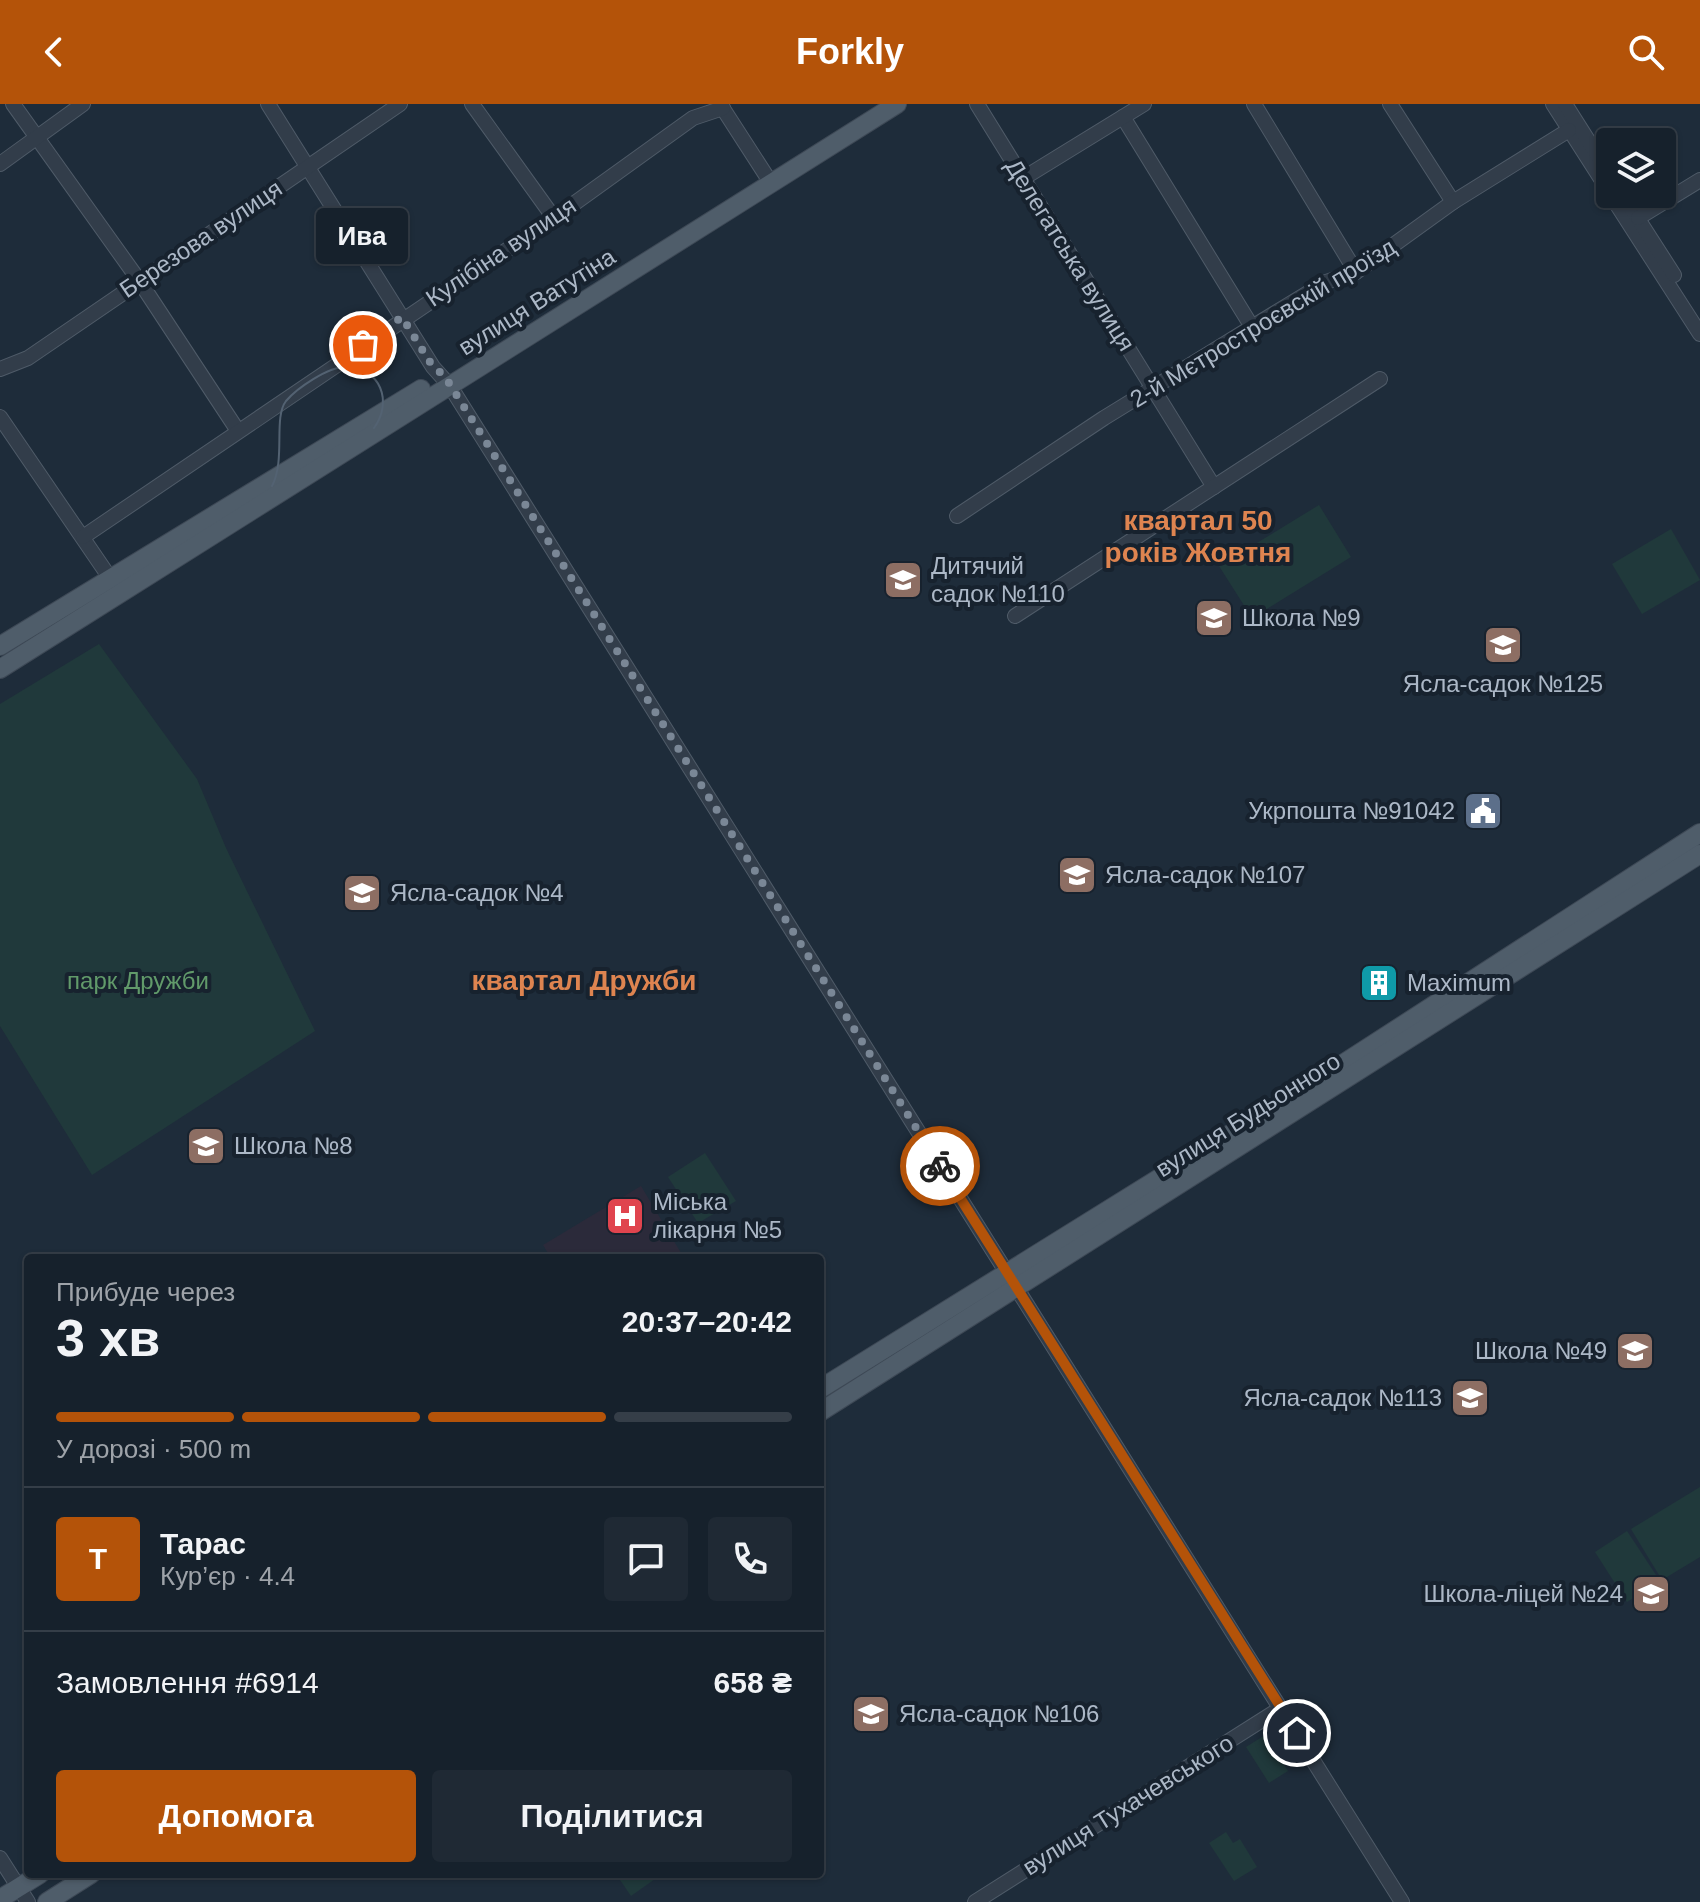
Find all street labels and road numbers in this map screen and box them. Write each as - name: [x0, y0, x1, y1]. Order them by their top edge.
- street label: Делегатська вулиця: [1000, 154, 1141, 356]
- street label: Березова вулиця: [115, 174, 287, 303]
- street label: Кулібіна вулиця: [421, 191, 581, 312]
- street label: 2-й Мєтростроєвскій проїзд: [1125, 233, 1400, 413]
- street label: вулиця Ватутіна: [453, 242, 621, 361]
- street label: вулиця Будьонного: [1151, 1047, 1345, 1182]
- street label: вулиця Тухачевського: [1018, 1729, 1238, 1880]

